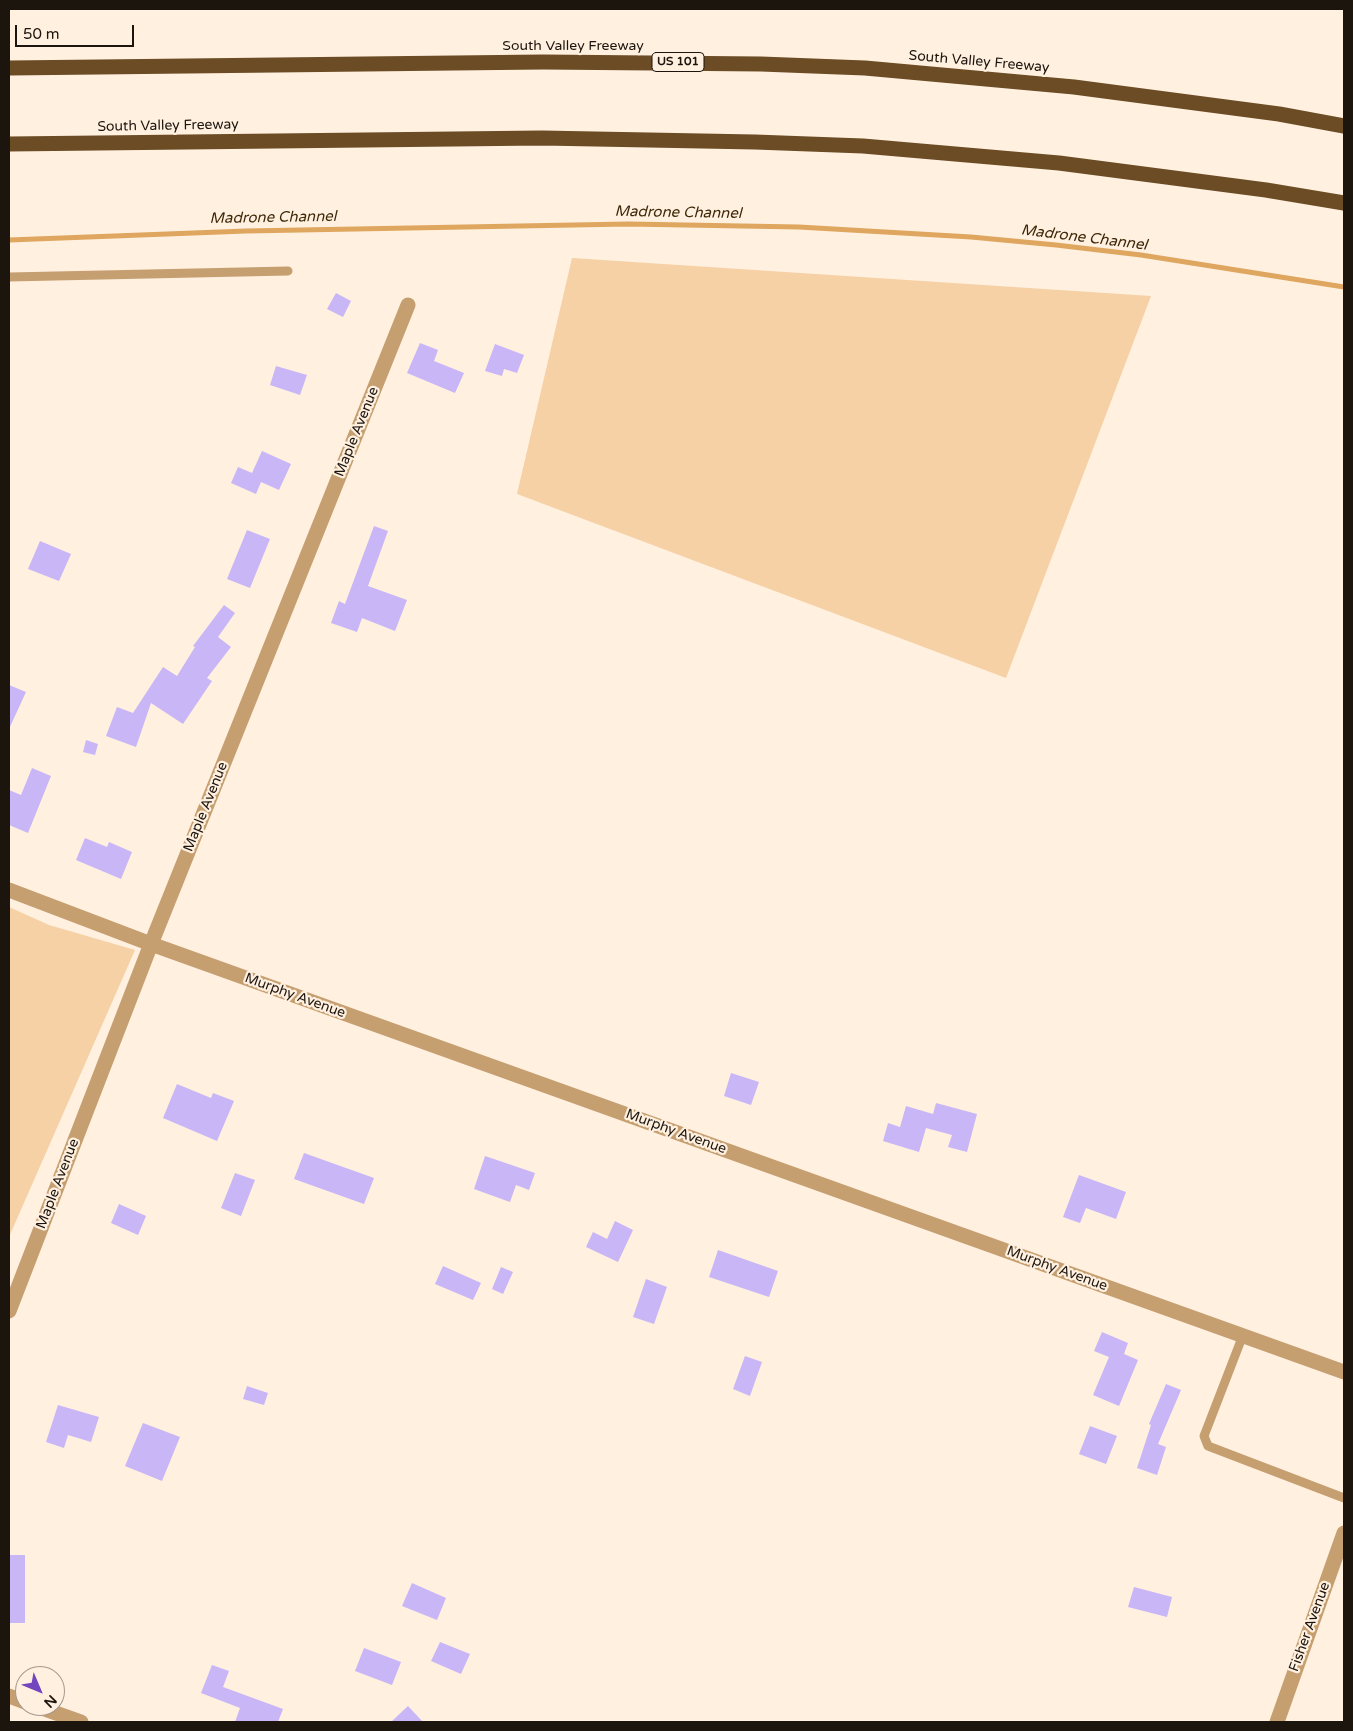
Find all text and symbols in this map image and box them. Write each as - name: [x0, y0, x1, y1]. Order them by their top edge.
- scale bar: [18, 15, 136, 47]
- text: 50 m: [23, 25, 60, 43]
- street label: South Valley Freeway: [502, 38, 644, 54]
- street label: South Valley Freeway: [908, 47, 1050, 77]
- road number: US 101: [652, 52, 704, 72]
- street label: South Valley Freeway: [97, 116, 239, 136]
- water label: Madrone Channel: [614, 203, 742, 223]
- water label: Madrone Channel: [209, 208, 337, 228]
- water label: Madrone Channel: [1020, 221, 1148, 255]
- street label: Maple Avenue: [331, 385, 383, 479]
- street label: Maple Avenue: [180, 760, 232, 854]
- street label: Murphy Avenue: [242, 970, 348, 1022]
- street label: Murphy Avenue: [623, 1106, 729, 1158]
- street label: Maple Avenue: [33, 1136, 83, 1232]
- street label: Murphy Avenue: [1004, 1243, 1110, 1295]
- street label: Fisher Avenue: [1286, 1580, 1334, 1674]
- north arrow: [15, 1666, 65, 1716]
- text: N: [40, 1691, 60, 1711]

